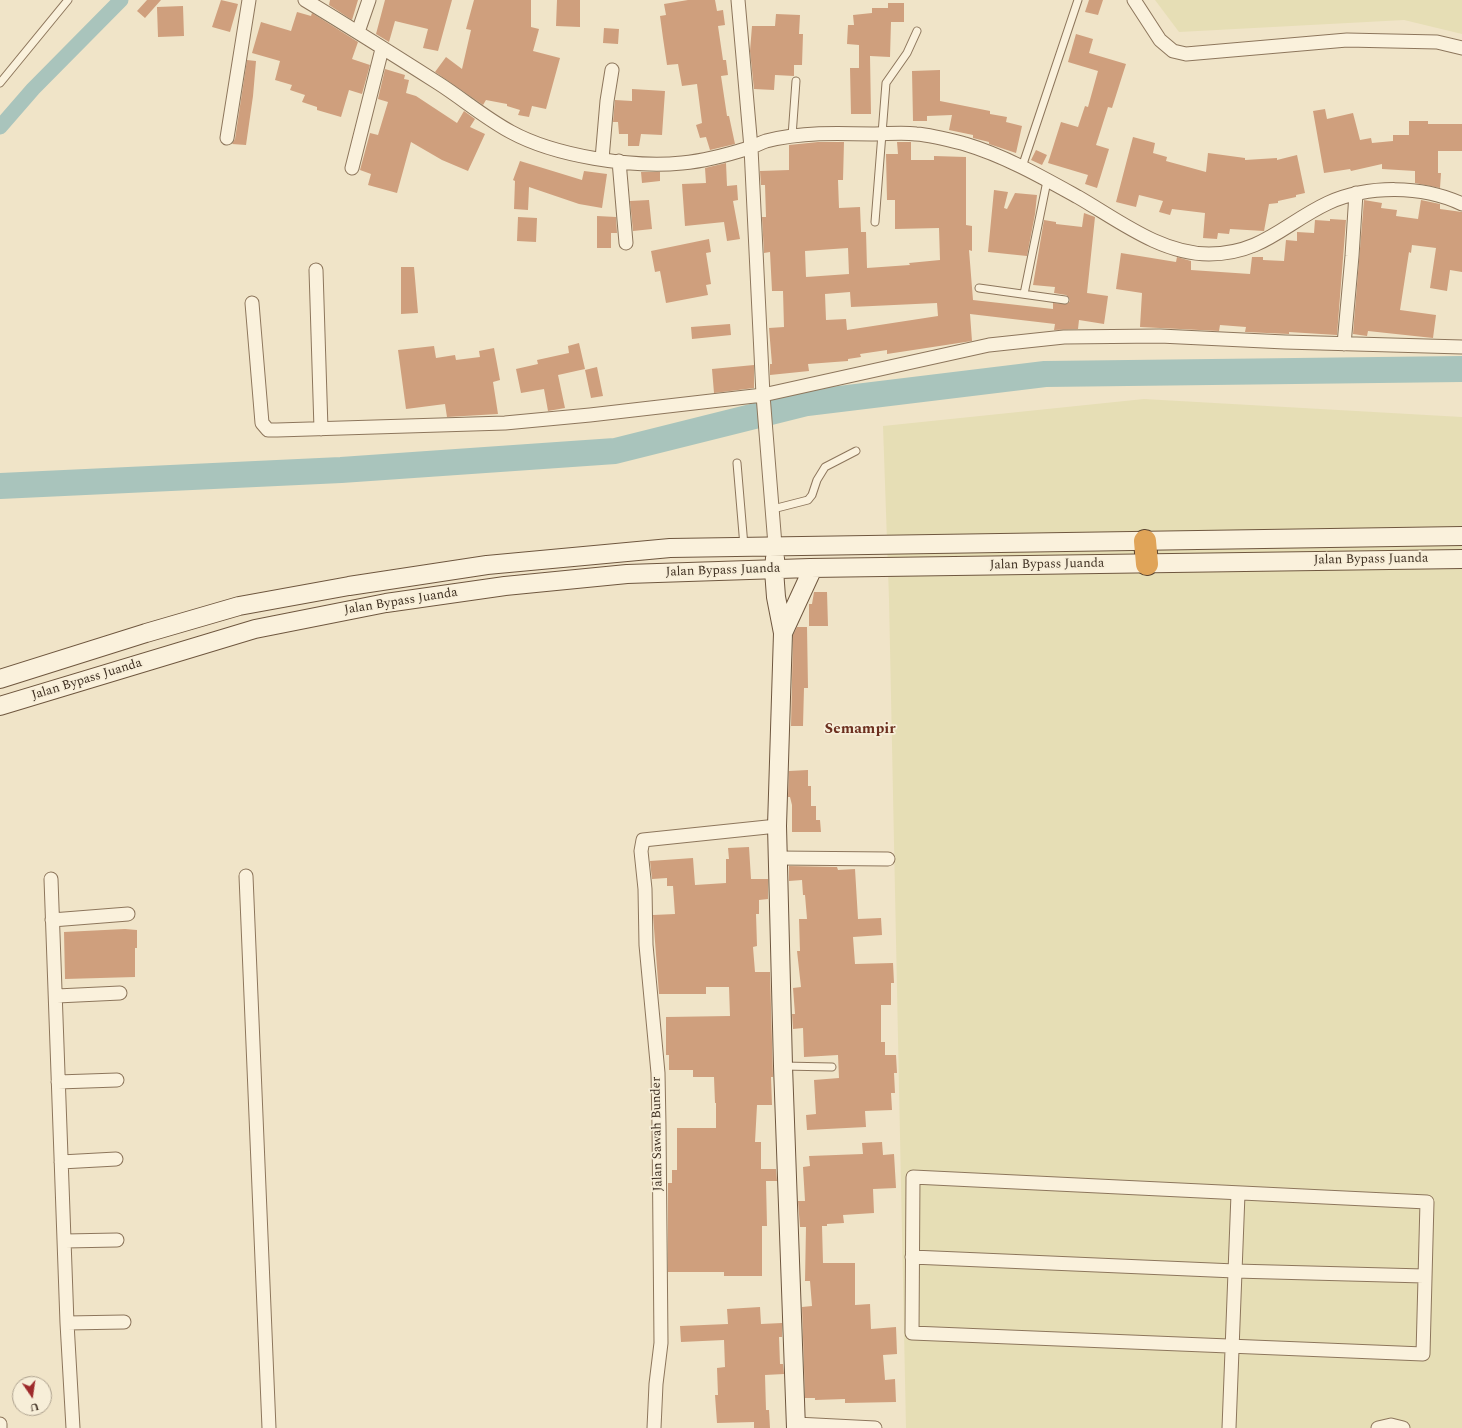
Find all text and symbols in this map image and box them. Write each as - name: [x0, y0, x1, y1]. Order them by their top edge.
- street label: Jalan Bypass Juanda: [1314, 551, 1428, 569]
- street label: Jalan Bypass Juanda: [990, 556, 1104, 574]
- street label: Jalan Bypass Juanda: [665, 561, 781, 581]
- street label: Jalan Bypass Juanda: [343, 585, 459, 619]
- street label: Jalan Bypass Juanda: [30, 656, 144, 704]
- district label: Semampir: [824, 721, 896, 739]
- street label: Jalan Sawah Bunder: [649, 1077, 667, 1191]
- north arrow: [12, 1376, 52, 1416]
- text: U: [28, 1398, 41, 1417]

